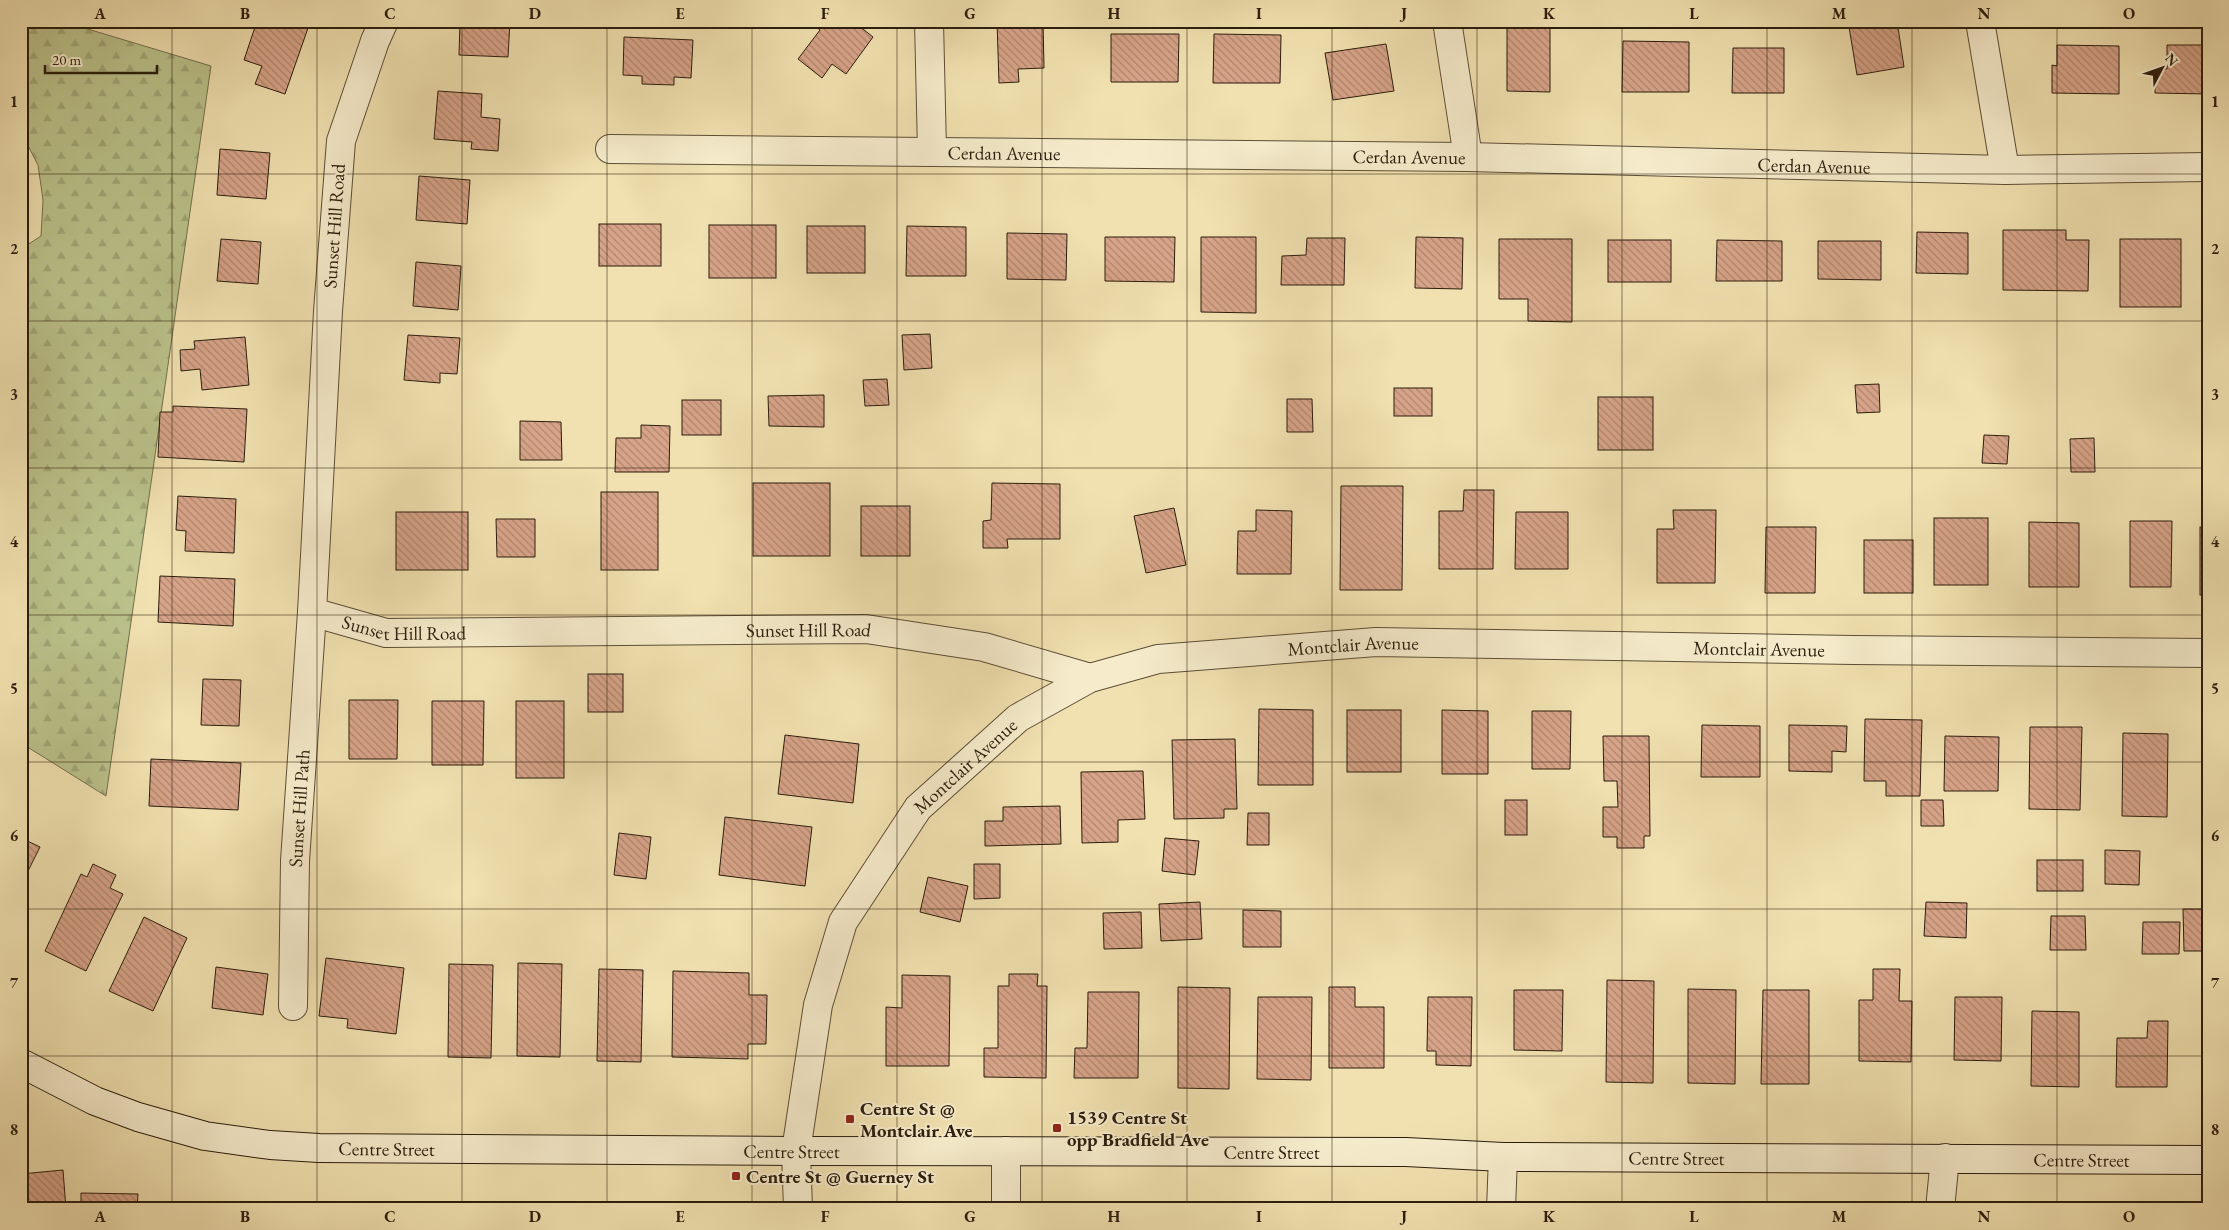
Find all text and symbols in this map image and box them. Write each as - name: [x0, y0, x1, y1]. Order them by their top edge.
- text: A: [93, 3, 106, 24]
- text: B: [240, 3, 250, 24]
- text: C: [384, 3, 396, 24]
- text: D: [529, 3, 541, 24]
- text: E: [675, 3, 685, 24]
- text: F: [821, 3, 830, 24]
- text: G: [964, 3, 976, 24]
- text: H: [1108, 3, 1121, 24]
- text: I: [1256, 3, 1262, 24]
- text: J: [1399, 3, 1407, 24]
- text: K: [1543, 3, 1556, 24]
- text: L: [1689, 3, 1699, 24]
- text: M: [1832, 3, 1847, 24]
- text: N: [1978, 3, 1991, 24]
- text: O: [2123, 3, 2135, 24]
- scale bar: [45, 42, 158, 74]
- north arrow: [2136, 42, 2186, 92]
- text: N: [2161, 49, 2183, 70]
- text: 20 m: [52, 50, 81, 69]
- text: 1: [10, 91, 18, 112]
- text: 1: [2211, 91, 2219, 112]
- street label: Cerdan Avenue: [947, 140, 1061, 166]
- street label: Cerdan Avenue: [1352, 143, 1466, 169]
- street label: Cerdan Avenue: [1757, 152, 1871, 179]
- street label: Sunset Hill Road: [317, 162, 351, 289]
- text: 2: [10, 238, 19, 259]
- text: 2: [2211, 238, 2220, 259]
- text: 3: [10, 384, 18, 405]
- text: 3: [2211, 384, 2219, 405]
- text: 4: [10, 531, 19, 552]
- text: 4: [2211, 531, 2220, 552]
- street label: Sunset Hill Road: [339, 609, 467, 646]
- street label: Sunset Hill Road: [746, 616, 873, 642]
- street label: Montclair Avenue: [1287, 629, 1419, 661]
- street label: Montclair Avenue: [1693, 635, 1825, 662]
- text: 5: [10, 678, 18, 699]
- text: 5: [2211, 678, 2219, 699]
- street label: Montclair Avenue: [908, 712, 1022, 819]
- street label: Sunset Hill Path: [282, 748, 315, 867]
- text: 6: [10, 825, 19, 846]
- text: 6: [2211, 825, 2220, 846]
- text: 7: [10, 972, 19, 993]
- text: 7: [2211, 972, 2220, 993]
- place label: Centre St @ Montclair Ave: [860, 1096, 973, 1143]
- place label: 1539 Centre St opp Bradfield Ave: [1067, 1105, 1209, 1152]
- marker: Centre St @ Montclair Ave: [844, 1113, 856, 1125]
- text: 8: [10, 1119, 18, 1140]
- text: 8: [2211, 1119, 2219, 1140]
- marker: 1539 Centre St opp Bradfield Ave: [1051, 1122, 1063, 1134]
- street label: Centre Street: [338, 1136, 435, 1161]
- street label: Centre Street: [743, 1138, 840, 1164]
- street label: Centre Street: [1223, 1139, 1320, 1164]
- street label: Centre Street: [1628, 1145, 1725, 1170]
- street label: Centre Street: [2033, 1147, 2130, 1172]
- place label: Centre St @ Guerney St: [746, 1164, 934, 1189]
- marker: Centre St @ Guerney St: [730, 1170, 742, 1182]
- text: A: [93, 1206, 106, 1227]
- text: B: [240, 1206, 250, 1227]
- text: C: [384, 1206, 396, 1227]
- text: D: [529, 1206, 541, 1227]
- text: E: [675, 1206, 685, 1227]
- text: F: [821, 1206, 830, 1227]
- text: G: [964, 1206, 976, 1227]
- text: H: [1108, 1206, 1121, 1227]
- text: I: [1256, 1206, 1262, 1227]
- text: J: [1399, 1206, 1407, 1227]
- text: K: [1543, 1206, 1556, 1227]
- text: L: [1689, 1206, 1699, 1227]
- text: M: [1832, 1206, 1847, 1227]
- text: N: [1978, 1206, 1991, 1227]
- text: O: [2123, 1206, 2135, 1227]

